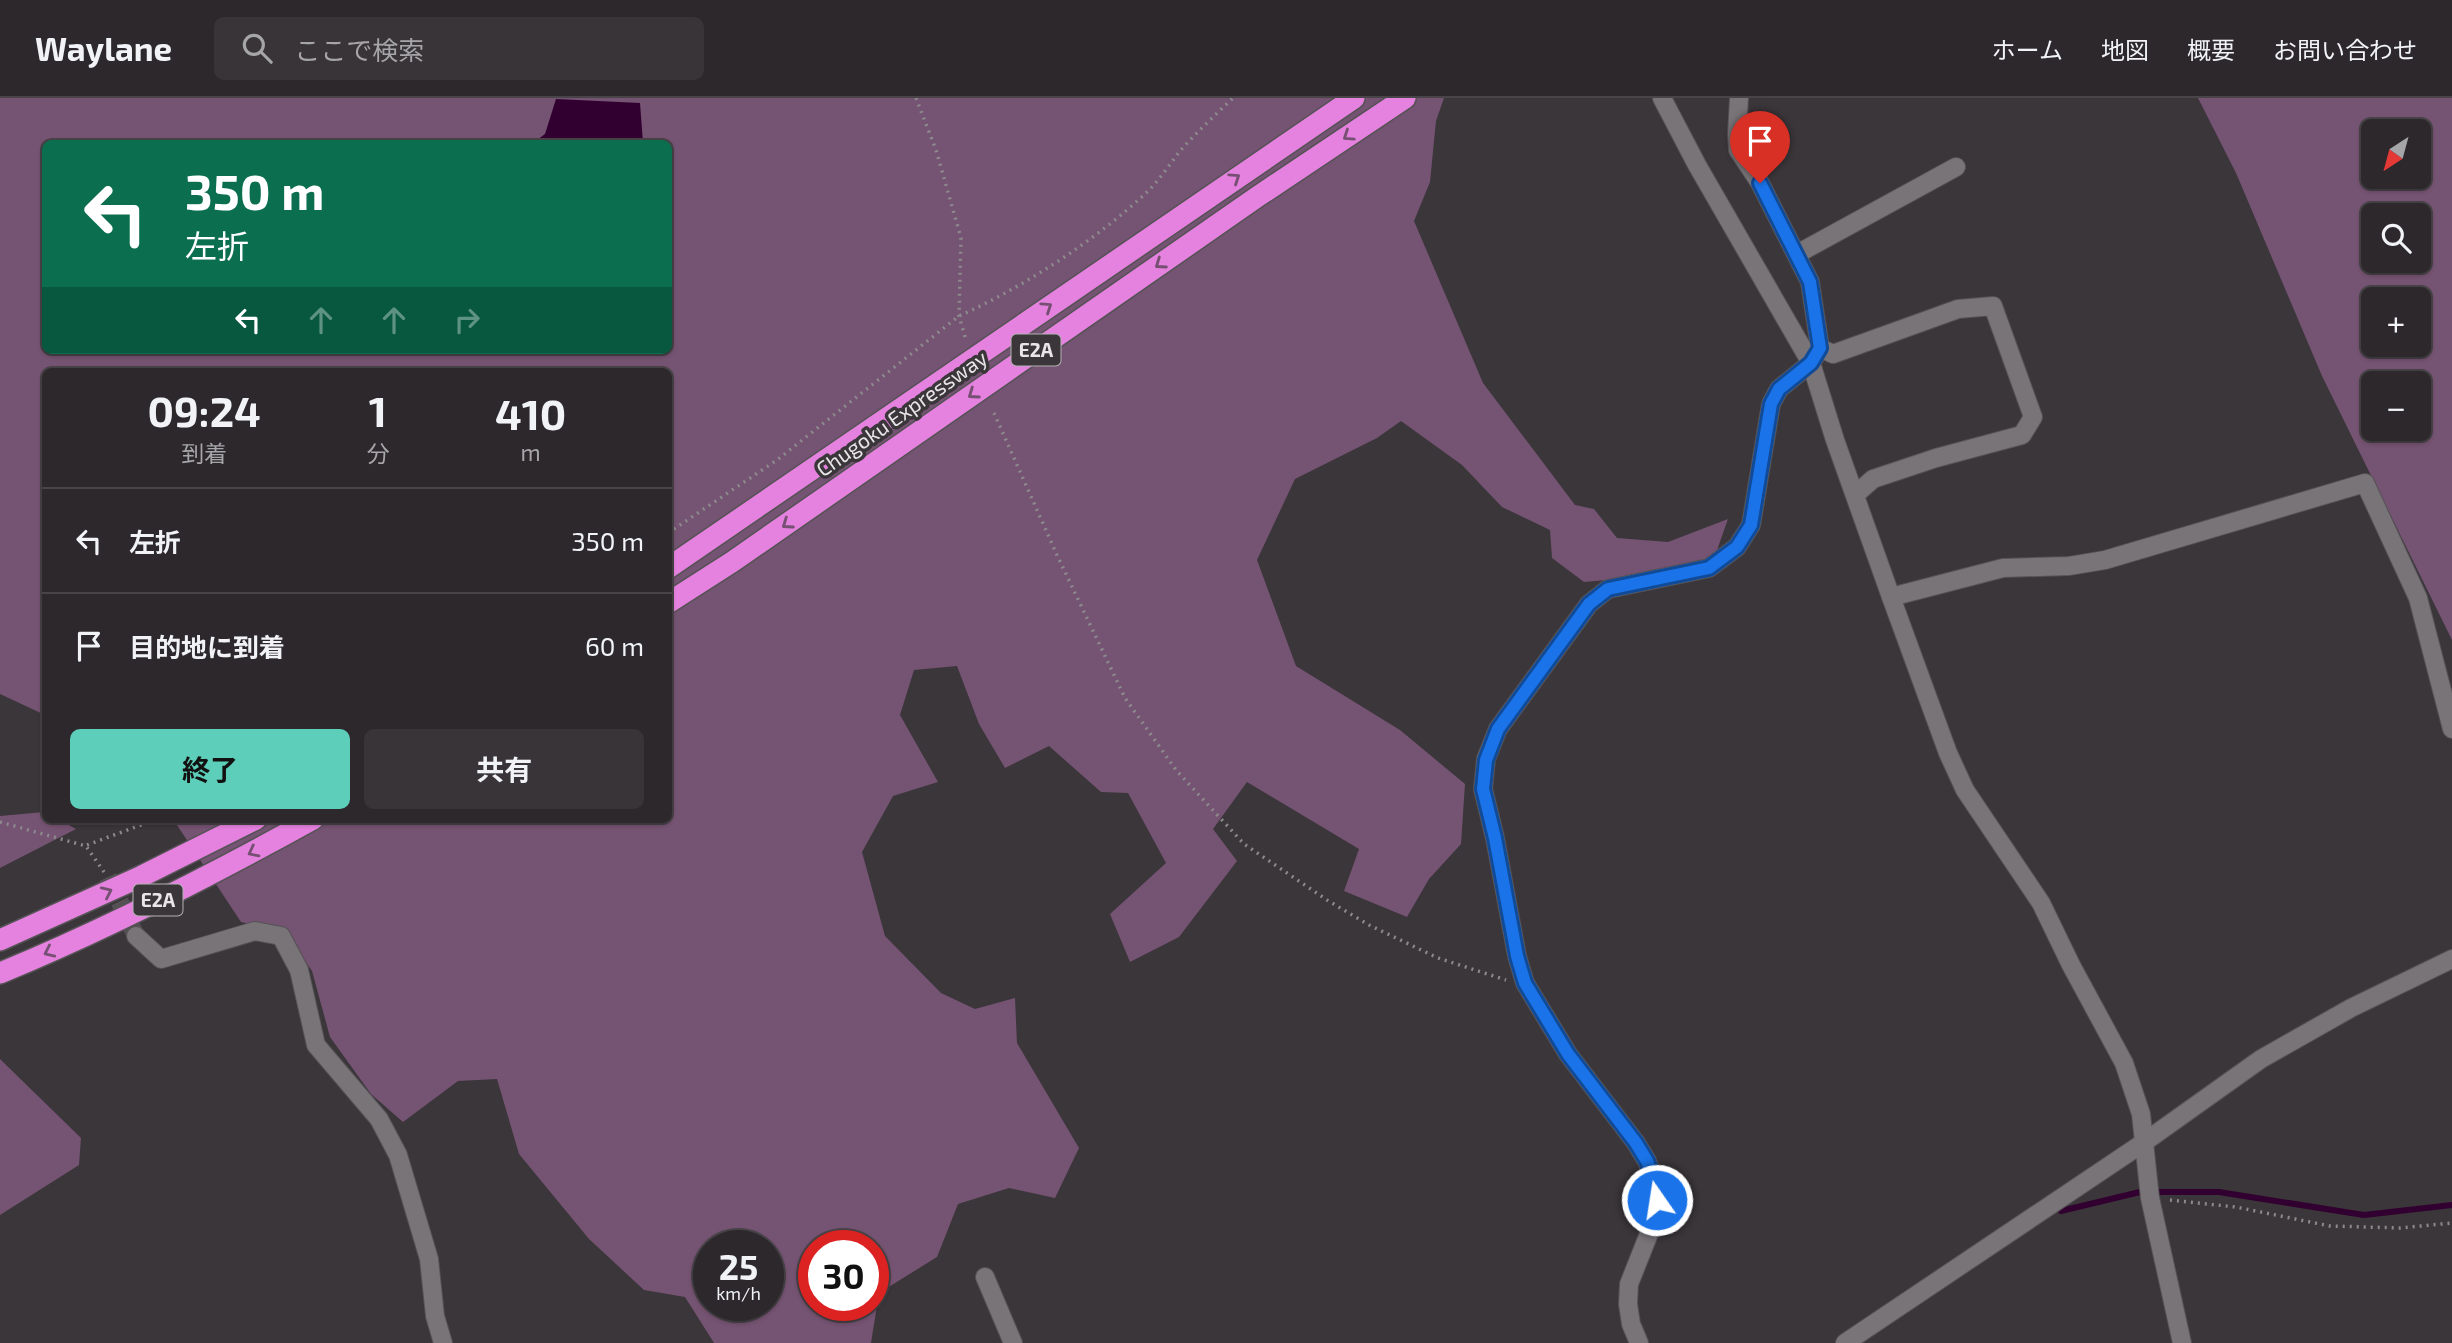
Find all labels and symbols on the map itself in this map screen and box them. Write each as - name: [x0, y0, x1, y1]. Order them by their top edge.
- pin: [1730, 111, 1790, 183]
- north arrow: [2361, 119, 2431, 189]
- one-way arrow: [1343, 128, 1356, 140]
- one-way arrow: [1227, 174, 1240, 186]
- one-way arrow: [1155, 256, 1168, 268]
- one-way arrow: [1039, 302, 1052, 315]
- road number: E2A: [1012, 334, 1060, 366]
- street label: Chugoku Expressway: [811, 344, 991, 481]
- one-way arrow: [968, 386, 981, 398]
- one-way arrow: [782, 516, 795, 528]
- one-way arrow: [248, 843, 260, 857]
- road number: E2A: [134, 884, 182, 916]
- one-way arrow: [100, 887, 112, 901]
- one-way arrow: [44, 944, 56, 958]
- position arrow: [1620, 1163, 1694, 1237]
- speed limit sign: 30: [798, 1230, 889, 1321]

